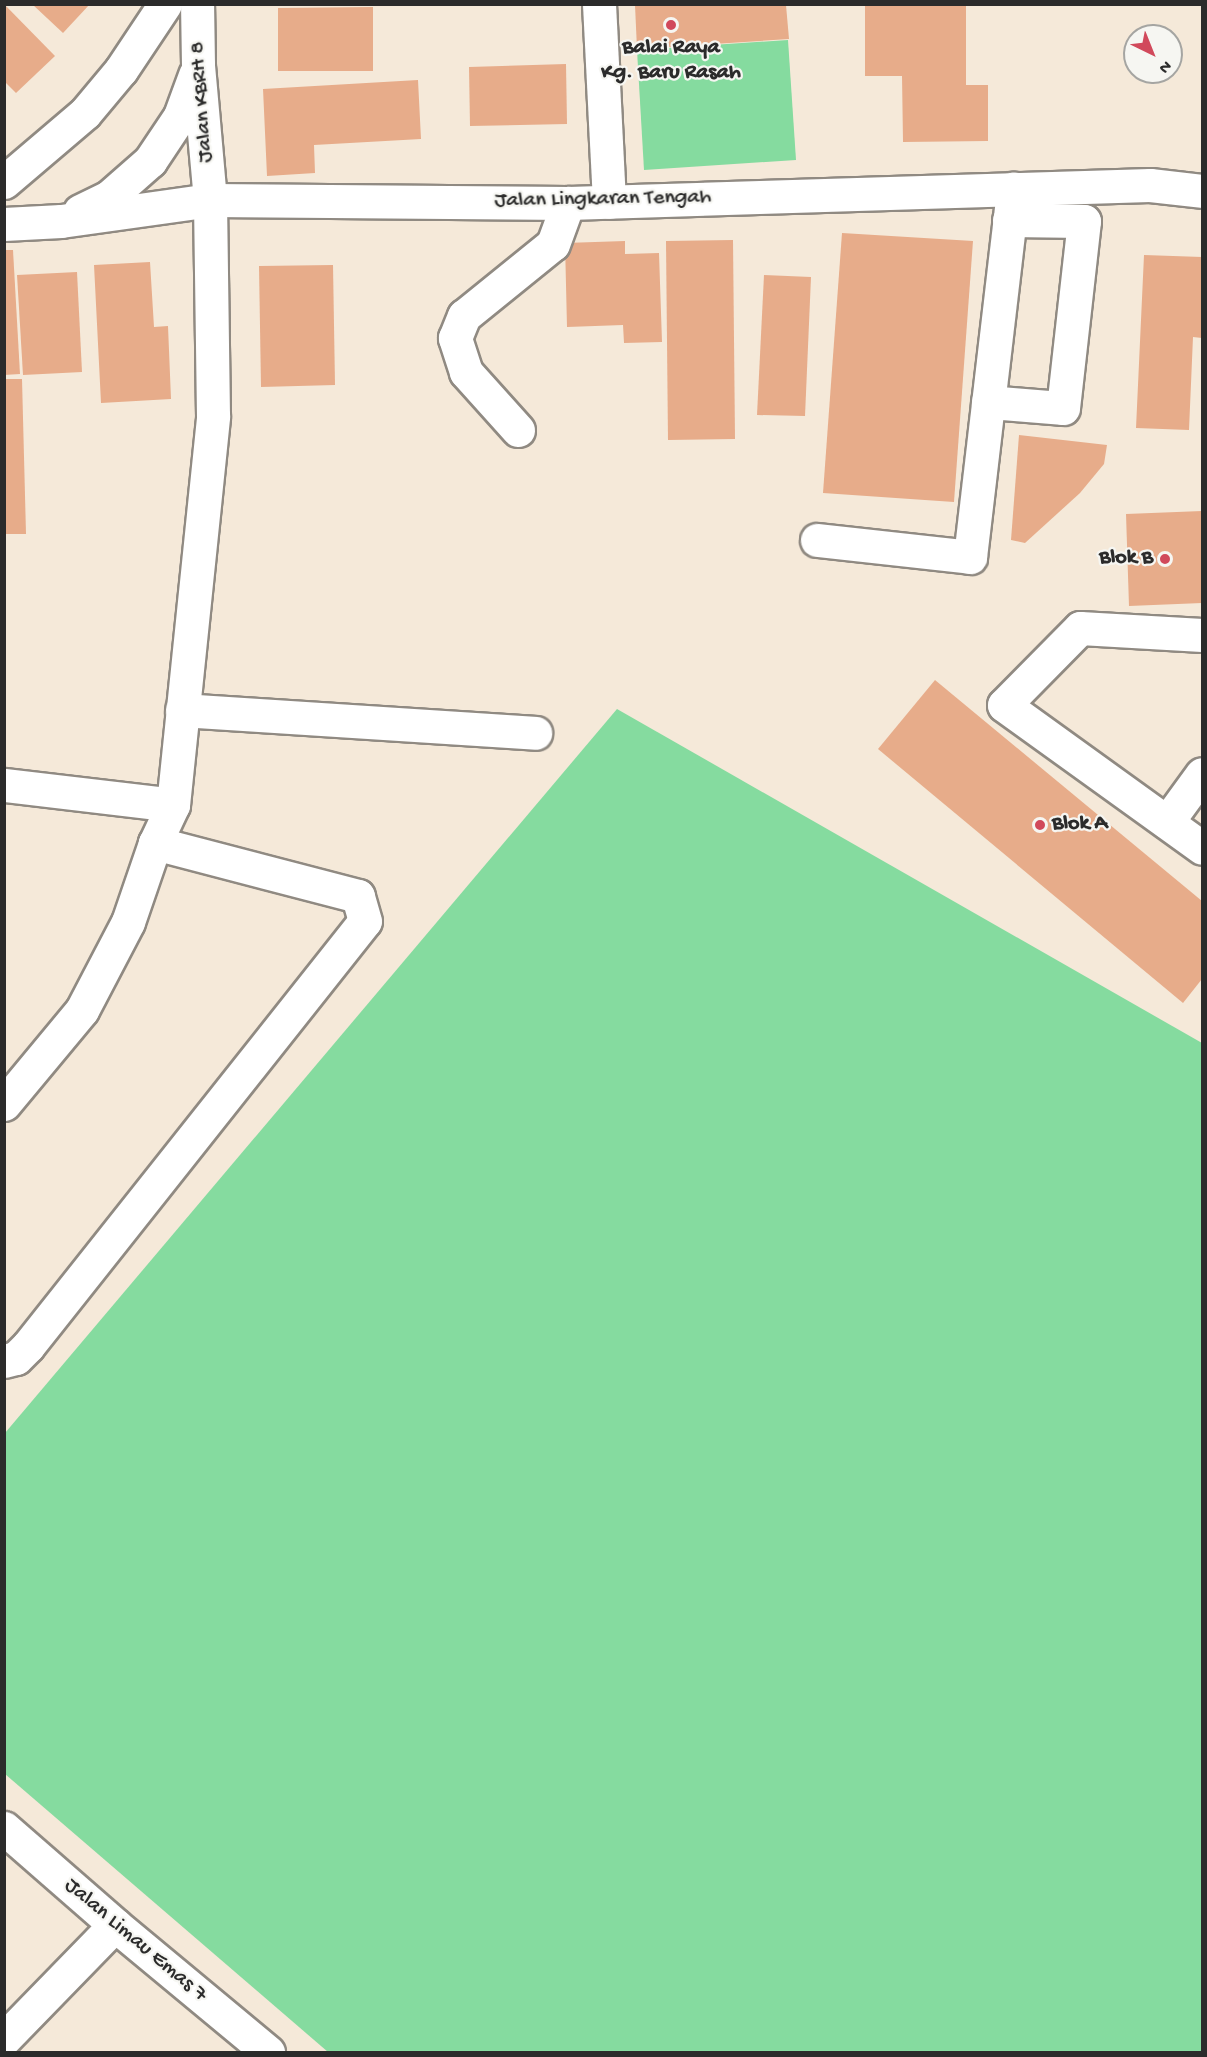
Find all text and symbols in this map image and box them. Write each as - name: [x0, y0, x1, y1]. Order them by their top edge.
- marker: Balai Raya Kg. Baru Rasah: [664, 18, 678, 32]
- north arrow: [1123, 24, 1183, 84]
- place label: Balai Raya Kg. Baru Rasah: [601, 35, 741, 86]
- street label: Jalan KBRH 8: [186, 41, 220, 163]
- text: N: [1154, 56, 1175, 77]
- street label: Jalan Lingkaran Tengah: [494, 185, 712, 215]
- place label: Blok B: [1099, 546, 1153, 572]
- marker: Blok B: [1158, 552, 1172, 566]
- place label: Blok A: [1052, 812, 1108, 838]
- marker: Blok A: [1033, 818, 1047, 832]
- street label: Jalan Limau Emas 7: [58, 1873, 212, 2009]

